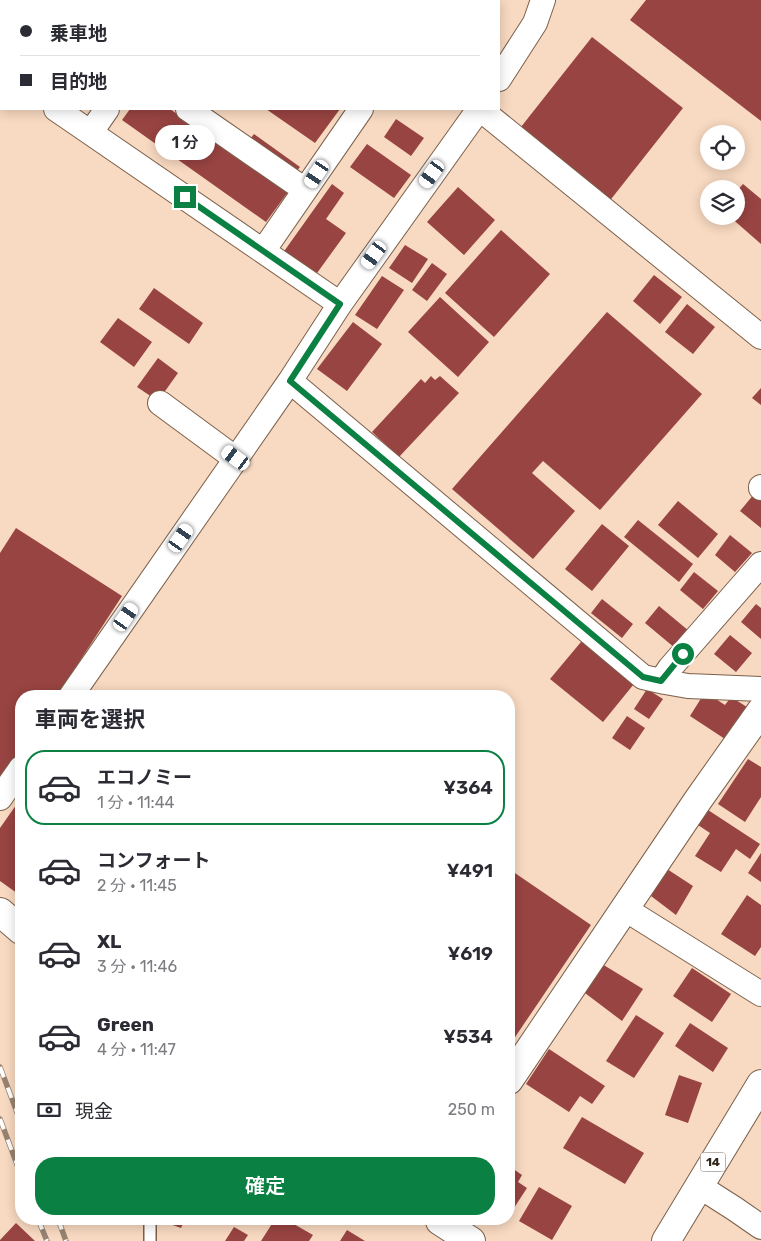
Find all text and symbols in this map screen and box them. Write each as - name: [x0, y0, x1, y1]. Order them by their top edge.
- text: 乗車地: [50, 22, 107, 45]
- text: 目的地: [50, 70, 107, 93]
- callout: 1 分: [155, 124, 215, 160]
- map controls: [700, 125, 745, 225]
- button: locate: [700, 125, 745, 170]
- text: 1 分: [171, 133, 199, 152]
- car: [302, 157, 331, 191]
- car: [417, 157, 446, 191]
- button: layers: [700, 180, 745, 225]
- route end: [174, 186, 196, 208]
- car: [359, 238, 388, 272]
- car: [219, 443, 252, 473]
- car: [166, 521, 195, 555]
- car: [111, 600, 140, 634]
- route start: [672, 643, 694, 665]
- text: 車両を選択: [35, 706, 145, 733]
- icon: car: [37, 765, 82, 810]
- text: エコノミー: [97, 766, 192, 789]
- text: ¥364: [443, 776, 493, 799]
- text: 1 分 · 11:44: [97, 793, 175, 812]
- icon: car: [37, 848, 82, 893]
- text: コンフォート: [97, 849, 210, 872]
- text: ¥491: [447, 859, 493, 882]
- text: 2 分 · 11:45: [97, 876, 177, 895]
- text: XL: [97, 930, 121, 953]
- icon: car: [37, 931, 82, 976]
- text: ¥619: [448, 942, 493, 965]
- text: 3 分 · 11:46: [97, 957, 177, 976]
- text: Green: [97, 1013, 154, 1036]
- icon: car: [37, 1014, 82, 1059]
- text: ¥534: [443, 1025, 493, 1048]
- text: 4 分 · 11:47: [97, 1040, 176, 1059]
- icon: cash: [35, 1096, 63, 1124]
- text: 現金: [75, 1100, 113, 1123]
- text: 250 m: [448, 1100, 495, 1119]
- road number: 14: [700, 1152, 726, 1172]
- button: 確定: [35, 1157, 495, 1215]

